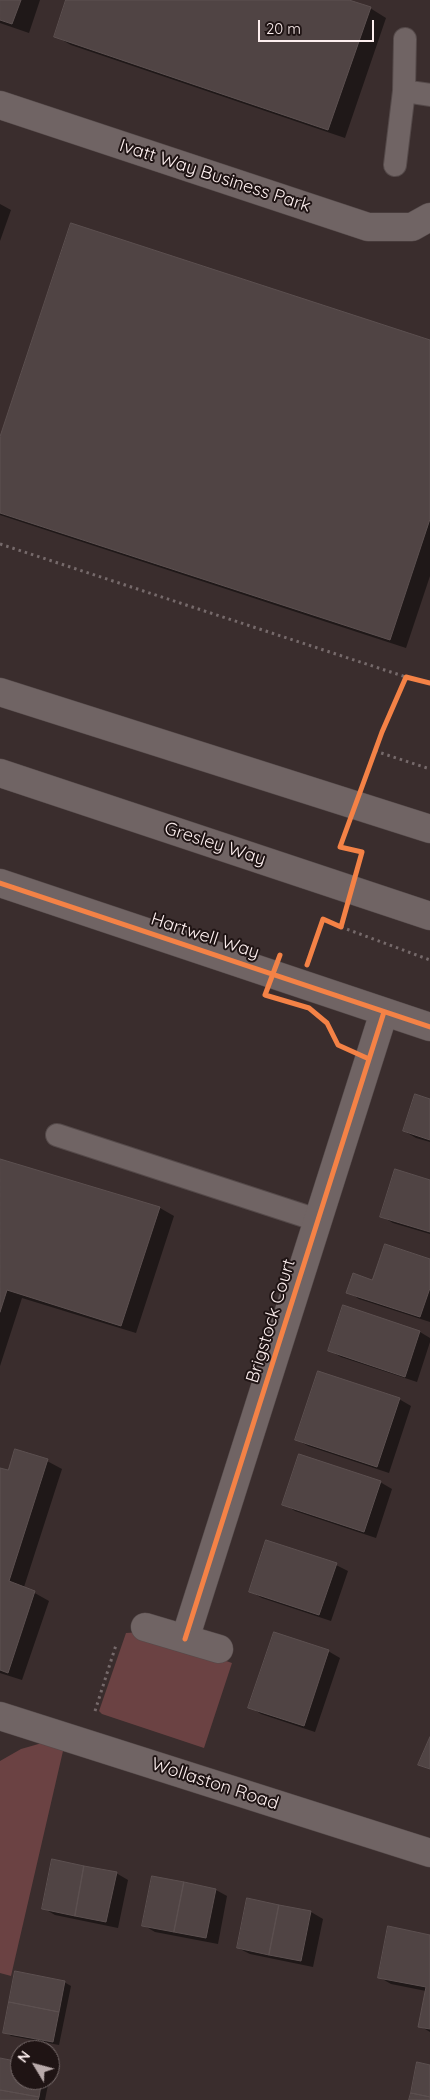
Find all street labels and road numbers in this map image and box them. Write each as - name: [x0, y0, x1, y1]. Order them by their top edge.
- street label: Ivatt Way Business Park: [117, 135, 313, 217]
- street label: Gresley Way: [162, 817, 268, 871]
- street label: Hartwell Way: [148, 908, 262, 964]
- street label: Brigstock Court: [242, 1256, 300, 1386]
- street label: Wollaston Road: [149, 1753, 281, 1815]

